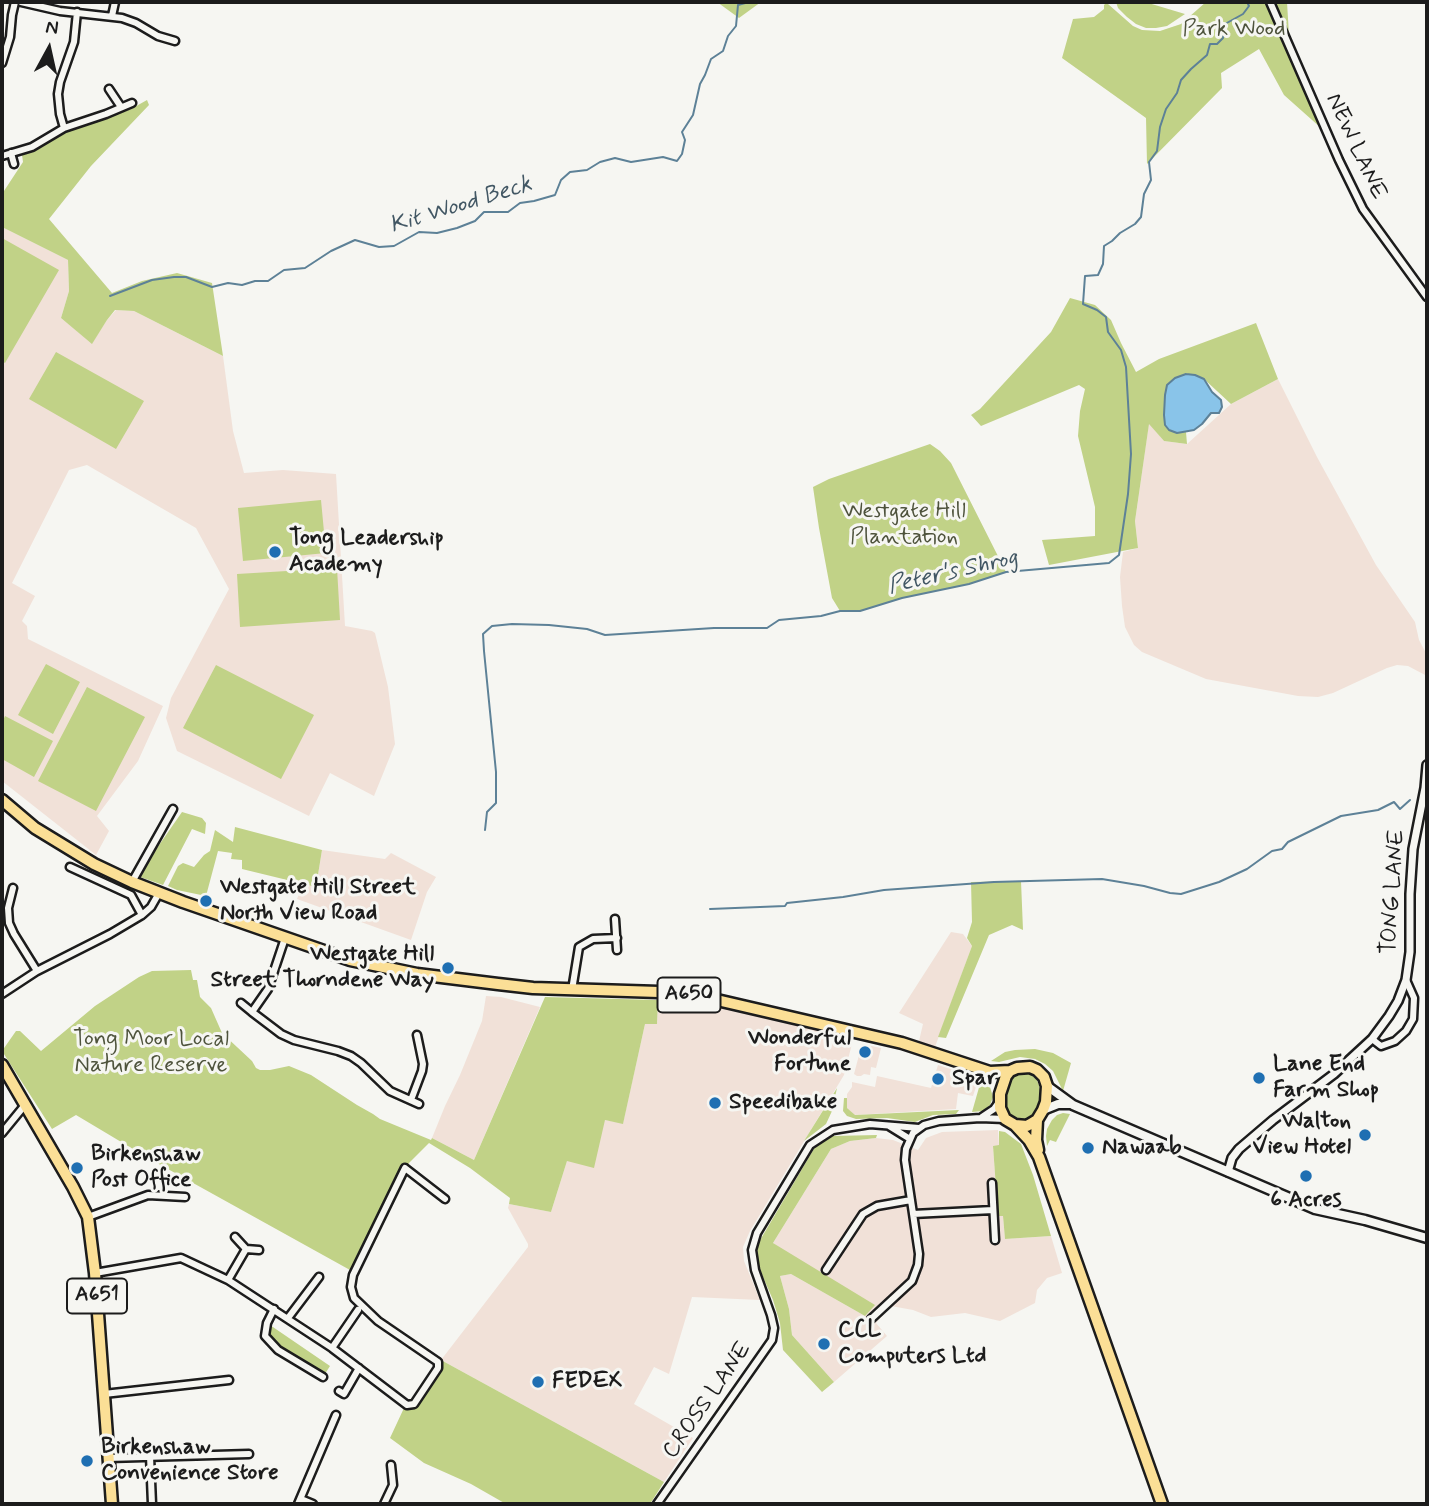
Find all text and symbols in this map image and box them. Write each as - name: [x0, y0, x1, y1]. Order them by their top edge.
- north arrow: [14, 14, 84, 84]
- text: N: [44, 14, 60, 41]
- park label: Park Wood: [1183, 16, 1285, 44]
- street label: NEW LANE: [1318, 89, 1392, 205]
- water label: Kit Wood Beck: [386, 171, 536, 241]
- park label: Westgate Hill Plantation: [842, 498, 966, 552]
- place label: Tong Leadership Academy: [289, 525, 444, 579]
- marker: Tong Leadership Academy: [267, 544, 283, 560]
- water label: Peter's Shrog: [885, 544, 1021, 602]
- street label: TONG LANE: [1376, 829, 1412, 955]
- place label: Westgate Hill Street North View Road: [220, 874, 416, 928]
- marker: Westgate Hill Street North View Road: [198, 893, 214, 909]
- place label: Westgate Hill Street Thorndene Way: [211, 941, 434, 995]
- marker: Westgate Hill Street Thorndene Way: [440, 960, 456, 976]
- road number: A650: [658, 978, 720, 1012]
- place label: Wonderful Fortune: [748, 1025, 851, 1079]
- park label: Tong Moor Local Nature Reserve: [73, 1026, 229, 1080]
- marker: Wonderful Fortune: [857, 1044, 873, 1060]
- place label: Lane End Farm Shop: [1273, 1051, 1379, 1105]
- place label: Spar: [952, 1065, 997, 1093]
- marker: Lane End Farm Shop: [1251, 1070, 1267, 1086]
- marker: Spar: [930, 1071, 946, 1087]
- place label: Speedibake: [729, 1089, 837, 1117]
- marker: Speedibake: [707, 1095, 723, 1111]
- place label: Walton View Hotel: [1253, 1108, 1351, 1162]
- marker: Walton View Hotel: [1357, 1127, 1373, 1143]
- place label: Nawaab: [1102, 1134, 1182, 1162]
- marker: Nawaab: [1080, 1140, 1096, 1156]
- place label: Birkenshaw Post Office: [91, 1141, 201, 1195]
- marker: Birkenshaw Post Office: [69, 1160, 85, 1176]
- marker: 6 Acres: [1298, 1168, 1314, 1184]
- place label: 6 Acres: [1270, 1187, 1342, 1215]
- road number: A651: [67, 1278, 127, 1314]
- place label: CCL Computers Ltd: [838, 1317, 987, 1371]
- marker: CCL Computers Ltd: [816, 1336, 832, 1352]
- street label: CROSS LANE: [658, 1337, 758, 1465]
- place label: FEDEX: [552, 1368, 623, 1396]
- marker: FEDEX: [530, 1374, 546, 1390]
- place label: Birkenshaw Convenience Store: [101, 1434, 279, 1488]
- marker: Birkenshaw Convenience Store: [79, 1453, 95, 1469]

